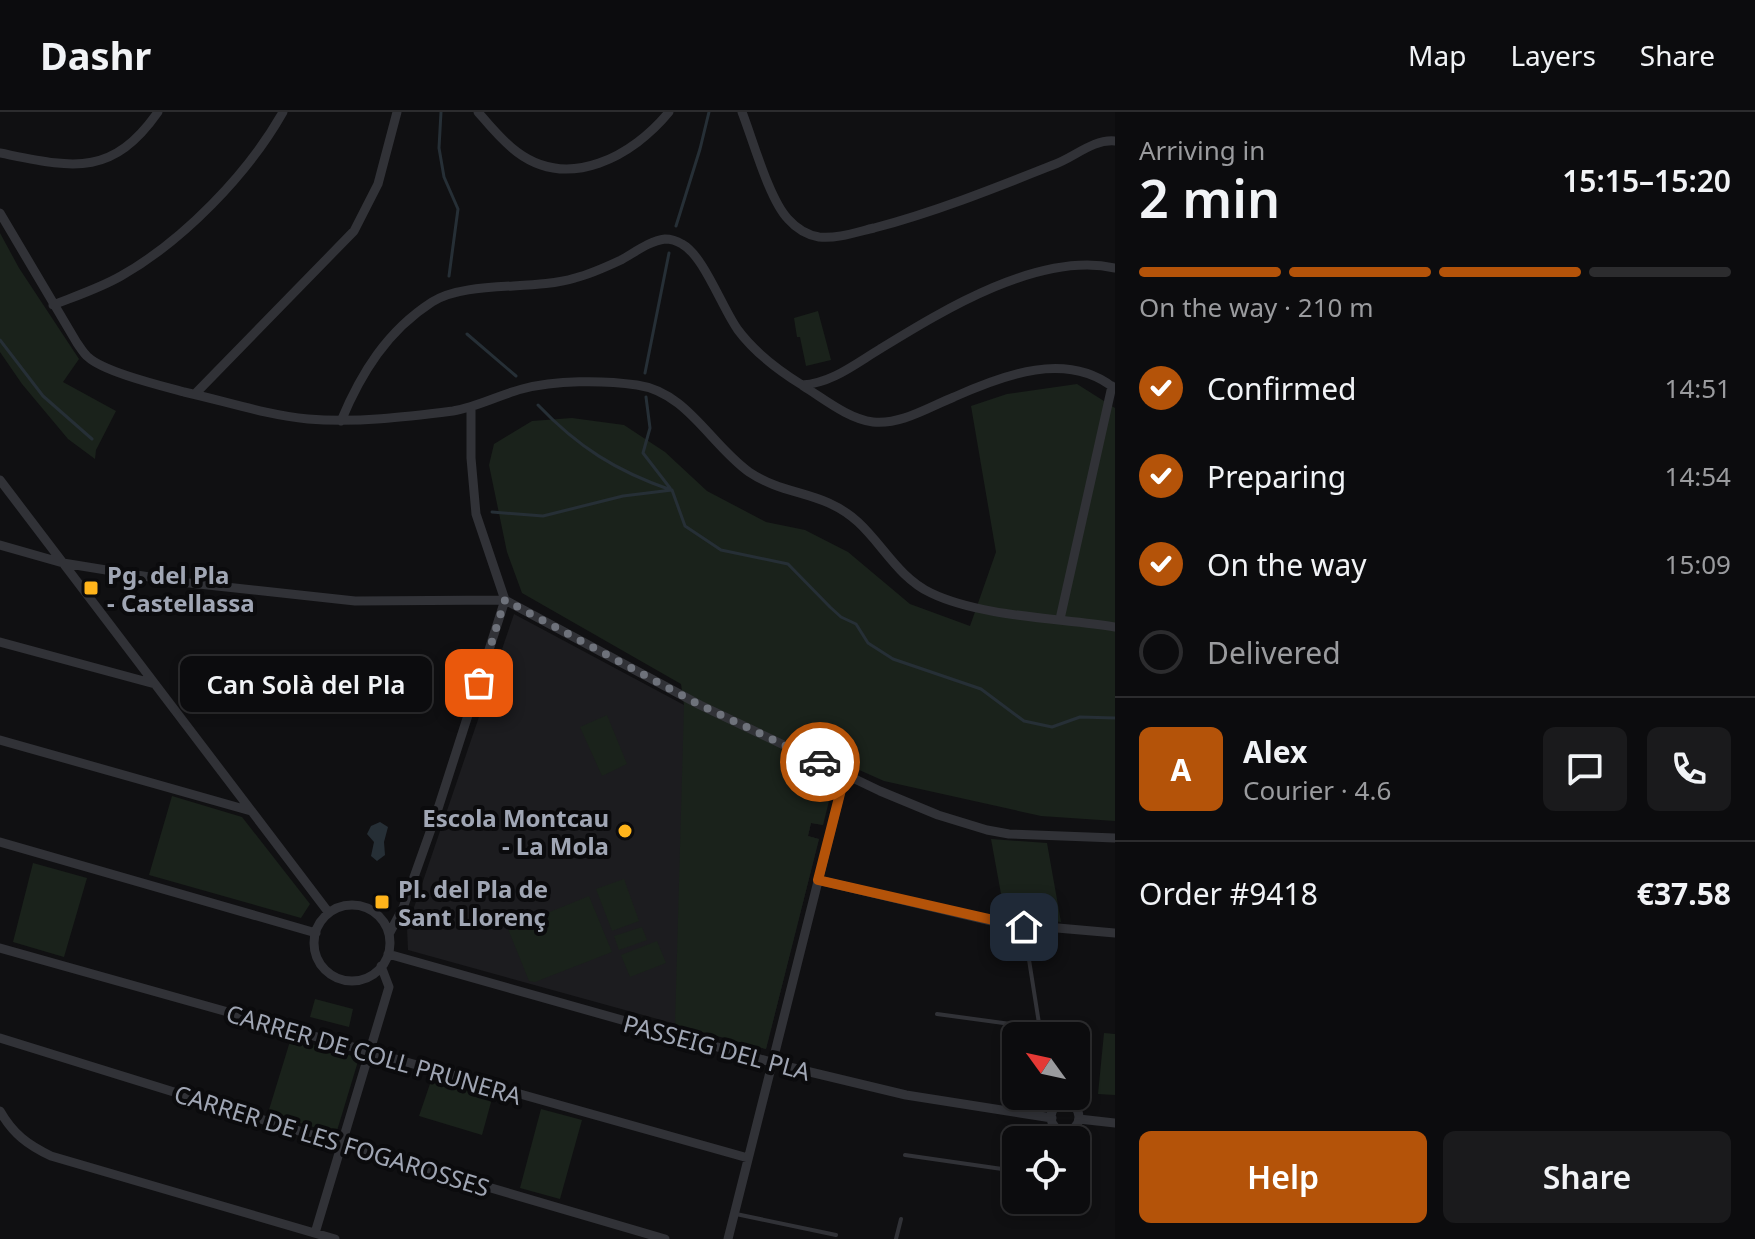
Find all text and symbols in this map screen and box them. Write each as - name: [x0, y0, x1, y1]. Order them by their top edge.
- text: Dashr: [40, 29, 151, 81]
- text: Map: [1408, 36, 1466, 74]
- text: Layers: [1510, 36, 1596, 74]
- text: Share: [1640, 36, 1715, 74]
- text: Arriving in: [1139, 132, 1265, 168]
- text: 15:15–15:20: [1562, 160, 1731, 201]
- text: 2 min: [1139, 162, 1280, 233]
- text: On the way · 210 m: [1139, 289, 1373, 325]
- icon: check: [1139, 366, 1183, 410]
- text: Confirmed: [1207, 368, 1357, 409]
- text: 14:51: [1665, 370, 1731, 406]
- icon: check: [1139, 454, 1183, 498]
- text: Preparing: [1207, 456, 1346, 497]
- text: 14:54: [1665, 458, 1731, 494]
- icon: check: [1139, 542, 1183, 586]
- text: On the way: [1207, 544, 1367, 585]
- text: 15:09: [1665, 546, 1731, 582]
- place label: Pg. del Pla - Castellassa: [107, 558, 255, 619]
- marker: Pg. del Pla - Castellassa: [82, 579, 100, 597]
- text: Delivered: [1207, 632, 1341, 673]
- pin: [445, 649, 513, 717]
- callout: Can Solà del Pla: [179, 655, 431, 711]
- icon: bag: [457, 661, 501, 705]
- text: Can Solà del Pla: [207, 666, 405, 702]
- courier: [780, 722, 860, 802]
- button: chat: [1543, 727, 1627, 811]
- button: phone: [1647, 727, 1731, 811]
- text: Alex: [1243, 731, 1307, 772]
- icon: car: [798, 740, 842, 784]
- text: A: [1171, 749, 1191, 790]
- text: Courier · 4.6: [1243, 772, 1391, 808]
- place label: Escola Montcau - La Mola: [422, 801, 609, 862]
- marker: Escola Montcau - La Mola: [616, 822, 634, 840]
- place label: Pl. del Pla de Sant Llorenç: [398, 872, 548, 933]
- text: Order #9418: [1139, 873, 1318, 914]
- text: €37.58: [1637, 873, 1731, 914]
- marker: Pl. del Pla de Sant Llorenç: [373, 893, 391, 911]
- pin: [990, 893, 1058, 961]
- icon: home: [1002, 905, 1046, 949]
- street label: CARRER DE COLL PRUNERA: [223, 996, 526, 1112]
- street label: PASSEIG DEL PLA: [620, 1006, 815, 1088]
- north arrow: [1002, 1022, 1090, 1110]
- map controls: [1002, 1022, 1090, 1214]
- street label: CARRER DE LES FOGAROSSES: [170, 1076, 494, 1204]
- button: locate: [1002, 1126, 1090, 1214]
- button: Help: [1139, 1131, 1427, 1223]
- button: Share: [1443, 1131, 1731, 1223]

